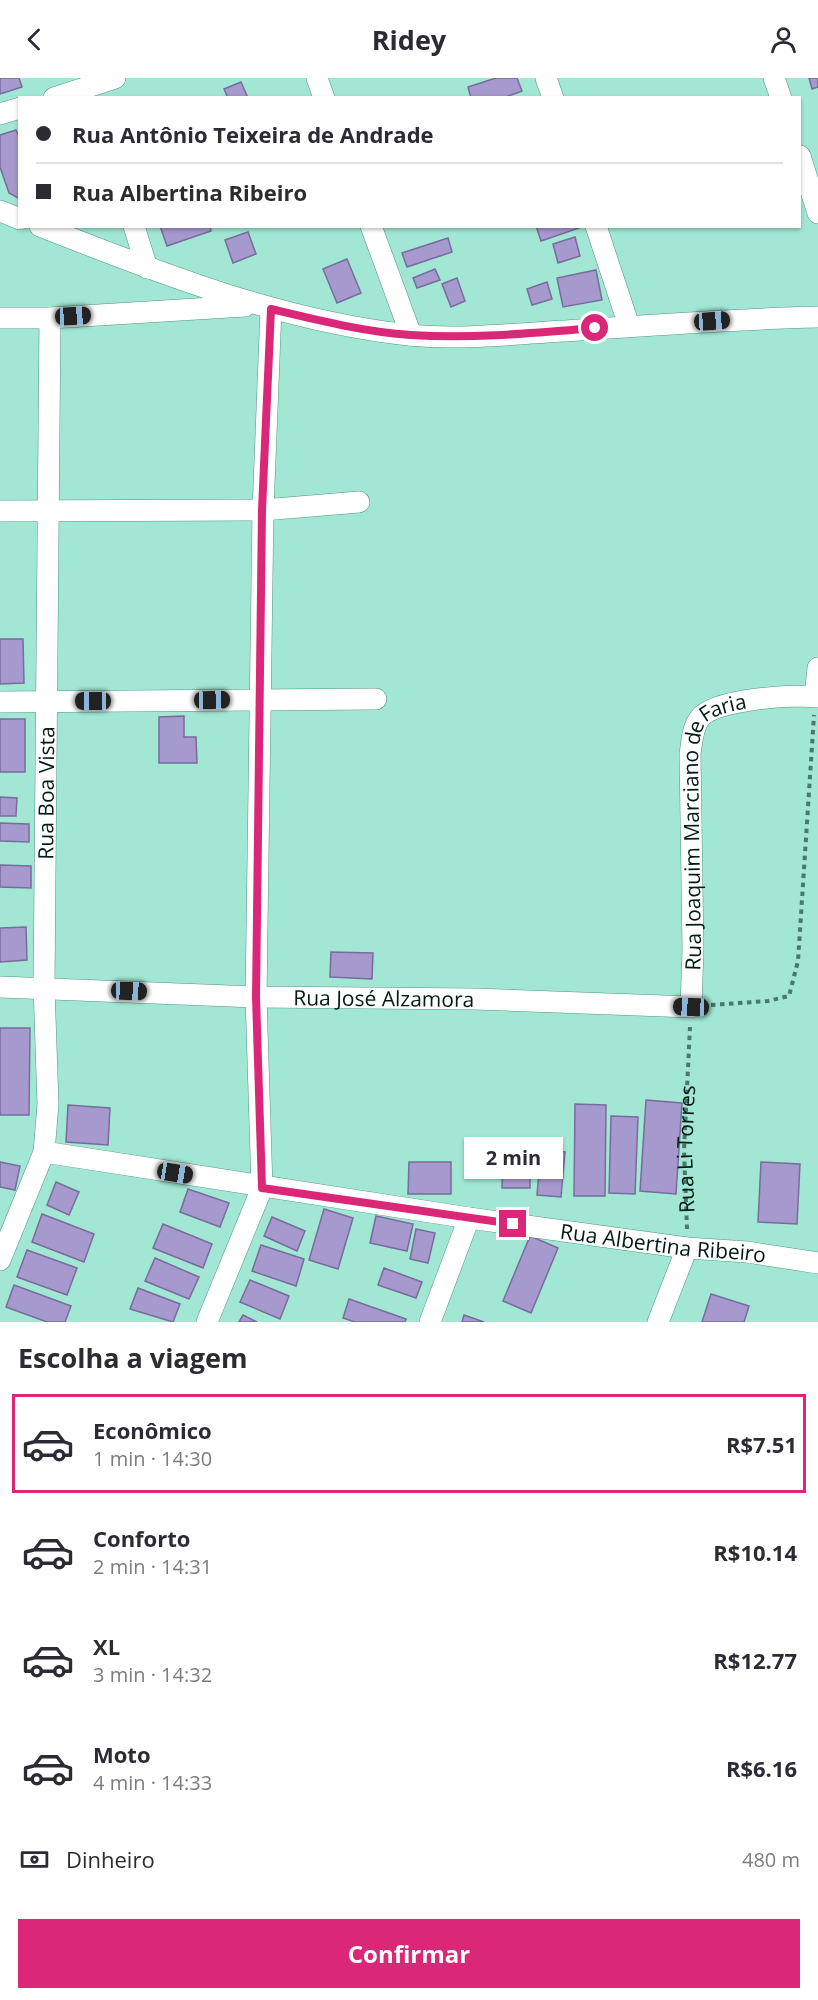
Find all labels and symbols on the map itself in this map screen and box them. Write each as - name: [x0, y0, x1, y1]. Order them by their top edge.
- car: [55, 306, 91, 326]
- car: [693, 311, 731, 331]
- route start: [581, 314, 608, 341]
- street label: Rua Joaquim Marciano de Faria: [676, 687, 748, 971]
- car: [194, 691, 230, 709]
- car: [75, 692, 111, 710]
- street label: Rua Boa Vista: [31, 726, 60, 860]
- car: [111, 981, 147, 1001]
- street label: Rua José Alzamora: [293, 983, 474, 1013]
- car: [673, 997, 709, 1017]
- street label: Rua Li Torres: [670, 1084, 701, 1214]
- callout: 2 min: [464, 1137, 562, 1179]
- car: [156, 1161, 194, 1185]
- route end: [499, 1210, 526, 1237]
- street label: Rua Albertina Ribeiro: [559, 1217, 768, 1269]

